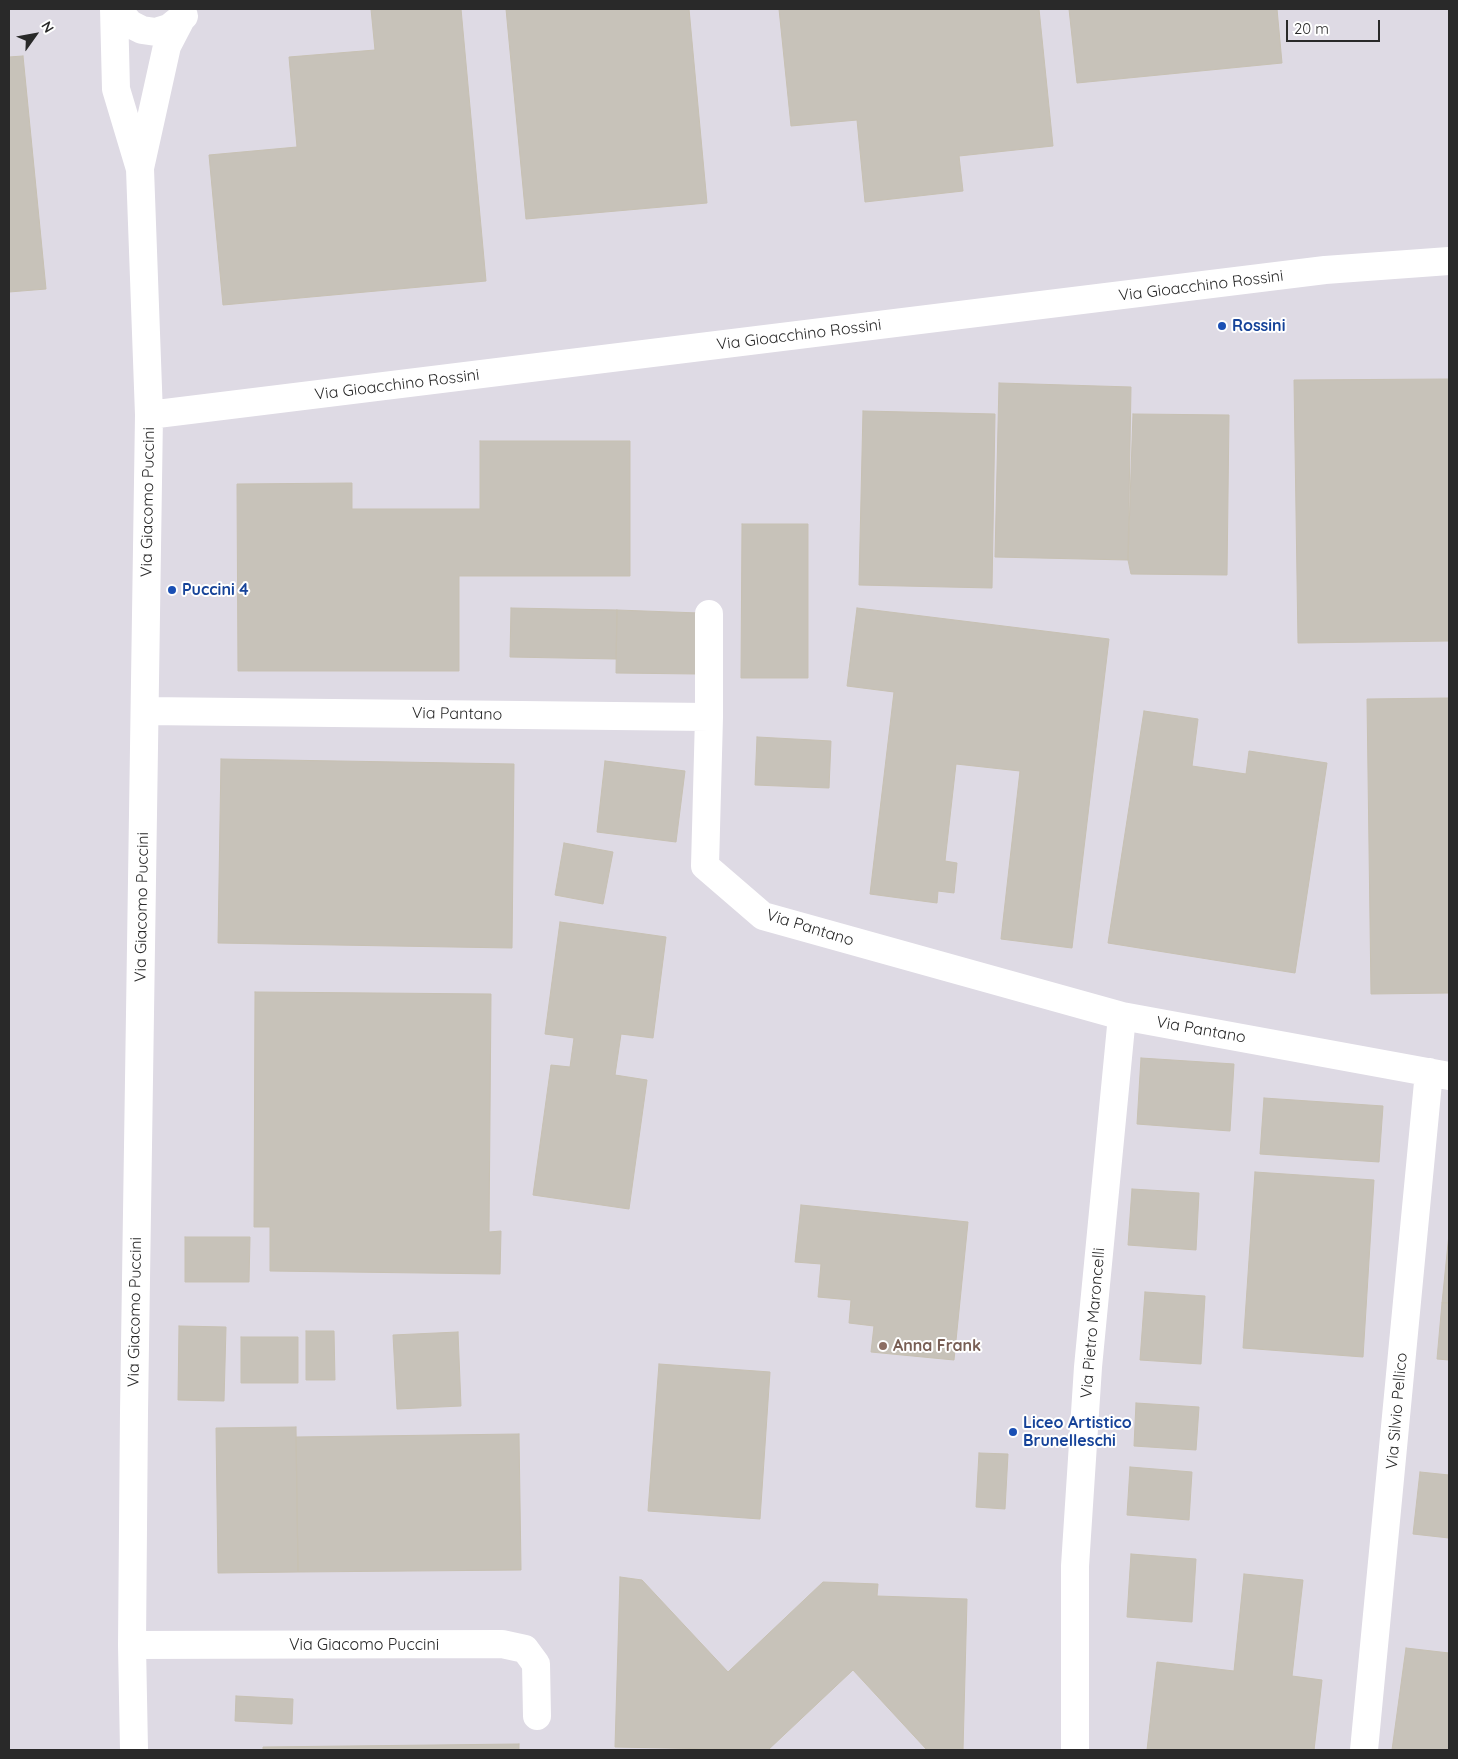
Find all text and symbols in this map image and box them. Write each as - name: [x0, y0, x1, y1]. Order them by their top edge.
- north arrow: [10, 10, 60, 60]
- scale bar: [1288, 10, 1382, 42]
- text: N: [37, 18, 58, 36]
- text: 20 m: [1294, 19, 1329, 38]
- street label: Via Gioacchino Rossini: [1118, 266, 1284, 306]
- street label: Via Gioacchino Rossini: [716, 315, 882, 355]
- place label: Rossini: [1232, 316, 1285, 336]
- marker: Rossini: [1216, 320, 1228, 332]
- street label: Via Gioacchino Rossini: [314, 365, 480, 405]
- street label: Via Giacomo Puccini: [137, 427, 159, 577]
- place label: Puccini 4: [182, 580, 249, 600]
- marker: Puccini 4: [166, 584, 178, 596]
- street label: Via Pantano: [412, 704, 502, 724]
- street label: Via Giacomo Puccini: [131, 832, 153, 982]
- street label: Via Pantano: [764, 906, 856, 950]
- street label: Via Pantano: [1155, 1013, 1247, 1047]
- street label: Via Giacomo Puccini: [124, 1237, 146, 1387]
- street label: Via Pietro Maroncelli: [1077, 1247, 1109, 1399]
- place label: Anna Frank: [893, 1336, 981, 1356]
- marker: Anna Frank: [877, 1340, 889, 1352]
- street label: Via Silvio Pellico: [1382, 1352, 1412, 1470]
- place label: Liceo Artistico Brunelleschi: [1023, 1413, 1132, 1451]
- marker: Liceo Artistico Brunelleschi: [1007, 1426, 1019, 1438]
- street label: Via Giacomo Puccini: [289, 1635, 439, 1655]

